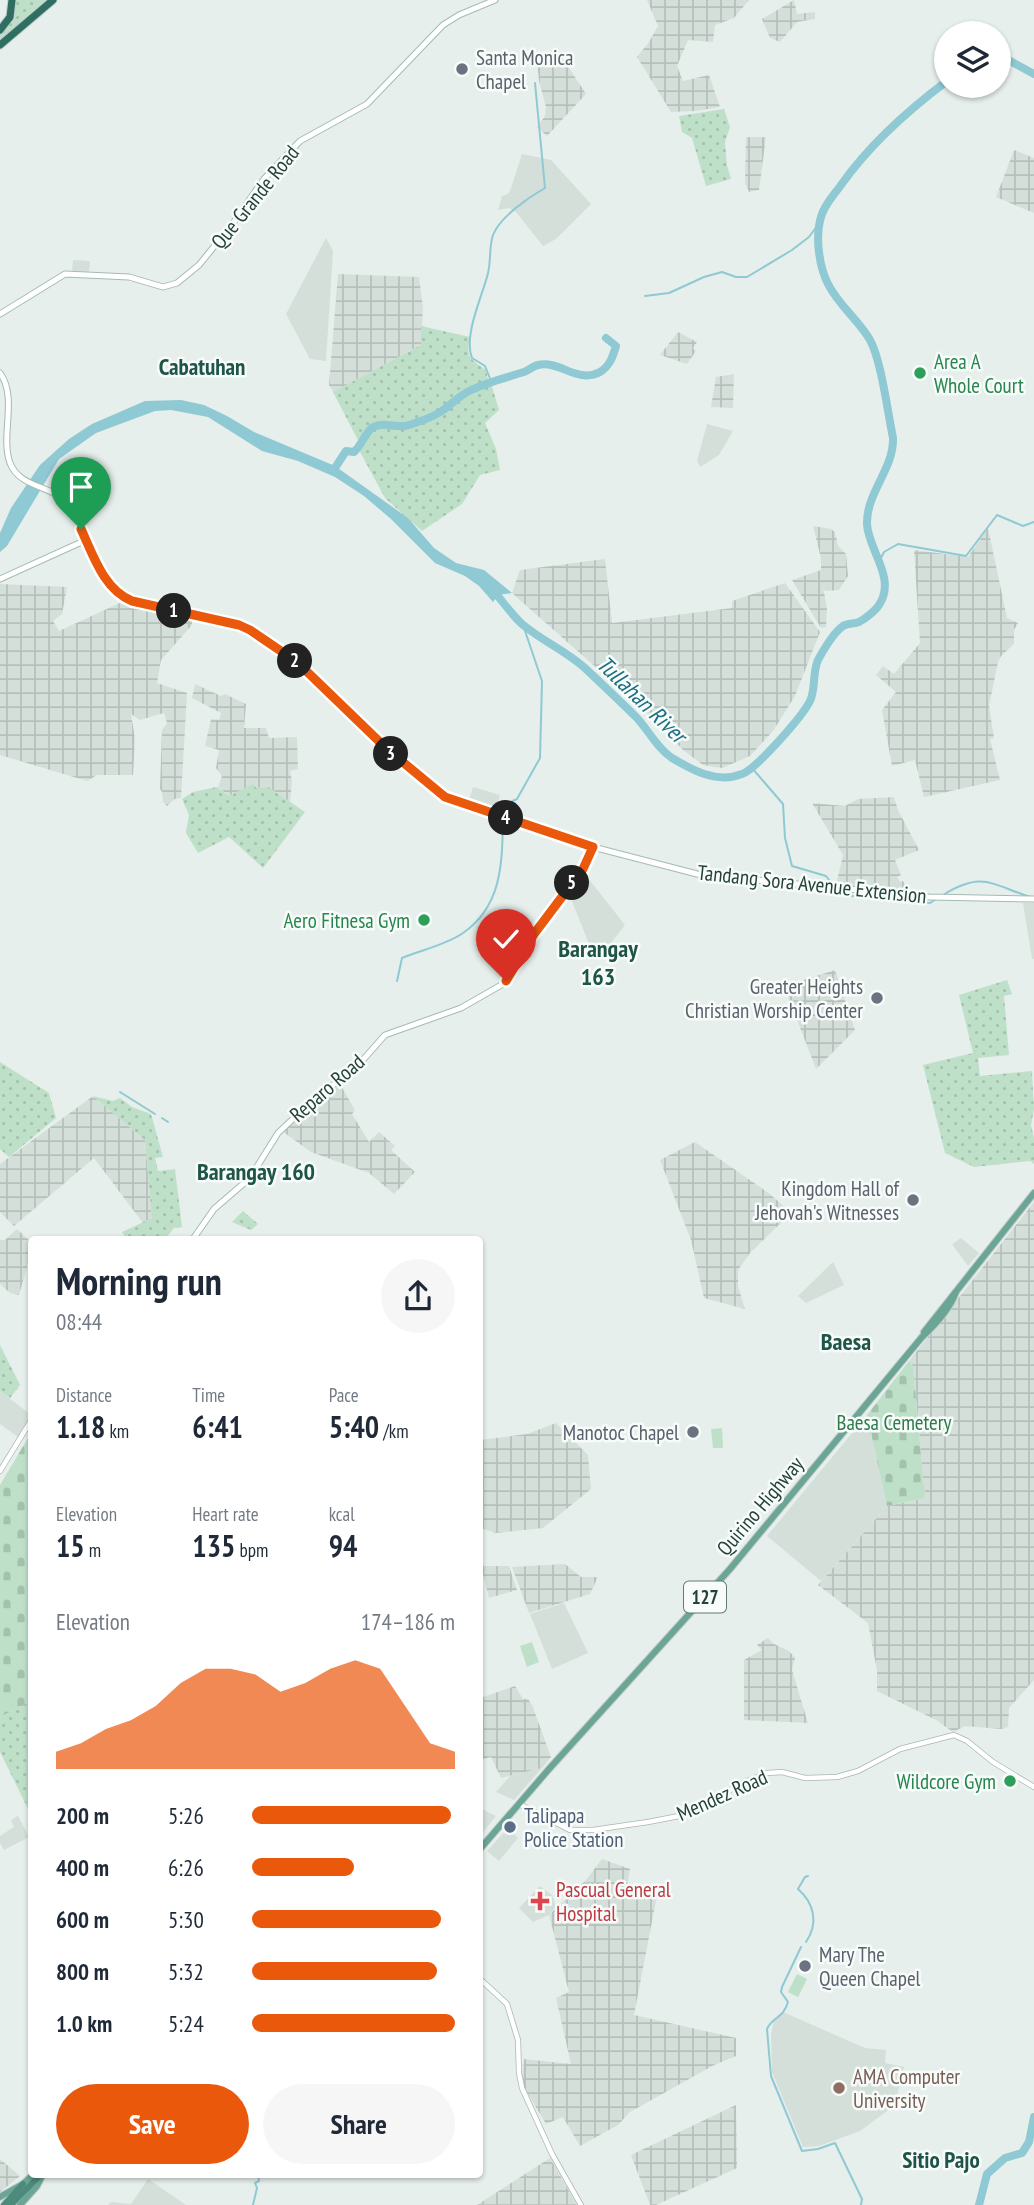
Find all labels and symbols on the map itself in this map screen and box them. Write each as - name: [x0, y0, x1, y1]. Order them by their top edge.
- place label: Santa Monica Chapel: [476, 44, 573, 95]
- marker: Santa Monica Chapel: [454, 61, 470, 77]
- street label: Que Grande Road: [205, 140, 305, 254]
- place label: Area A Whole Court: [934, 348, 1024, 399]
- district label: Cabatuhan: [159, 352, 245, 381]
- marker: Area A Whole Court: [912, 365, 928, 381]
- pin: [51, 457, 111, 529]
- pin: 1: [156, 594, 192, 628]
- pin: 2: [278, 644, 312, 678]
- water label: Tullahan River: [591, 649, 695, 751]
- pin: 3: [374, 736, 408, 772]
- pin: 4: [489, 800, 524, 836]
- street label: Tandang Sora Avenue Extension: [696, 859, 928, 909]
- pin: 5: [554, 866, 590, 900]
- place label: Aero Fitnesa Gym: [284, 907, 410, 934]
- pin: [476, 909, 536, 981]
- marker: Aero Fitnesa Gym: [416, 912, 432, 928]
- district label: Barangay 163: [558, 933, 638, 992]
- place label: Greater Heights Christian Worship Center: [685, 973, 863, 1024]
- marker: Greater Heights Christian Worship Center: [869, 990, 885, 1006]
- street label: Reparo Road: [284, 1048, 370, 1128]
- district label: Barangay 160: [197, 1156, 315, 1187]
- place label: Kingdom Hall of Jehovah's Witnesses: [754, 1175, 900, 1226]
- marker: Kingdom Hall of Jehovah's Witnesses: [905, 1192, 921, 1208]
- district label: Baesa: [821, 1326, 871, 1357]
- park label: Baesa Cemetery: [837, 1409, 952, 1436]
- place label: Manotoc Chapel: [563, 1419, 679, 1446]
- marker: Manotoc Chapel: [685, 1424, 701, 1440]
- street label: Quirino Highway: [711, 1451, 809, 1561]
- road number: 127: [684, 1582, 726, 1612]
- street label: Mendez Road: [673, 1763, 771, 1827]
- place label: Wildcore Gym: [896, 1768, 996, 1795]
- marker: Wildcore Gym: [1002, 1773, 1018, 1789]
- place label: Talipapa Police Station: [524, 1802, 623, 1853]
- marker: Talipapa Police Station: [502, 1819, 518, 1835]
- place label: Pascual General Hospital: [556, 1876, 671, 1927]
- marker: Pascual General Hospital: [530, 1891, 550, 1911]
- place label: Mary The Queen Chapel: [819, 1941, 921, 1992]
- marker: Mary The Queen Chapel: [797, 1958, 813, 1974]
- place label: AMA Computer University: [853, 2063, 960, 2114]
- marker: AMA Computer University: [831, 2080, 847, 2096]
- district label: Sitio Pajo: [902, 2145, 980, 2174]

